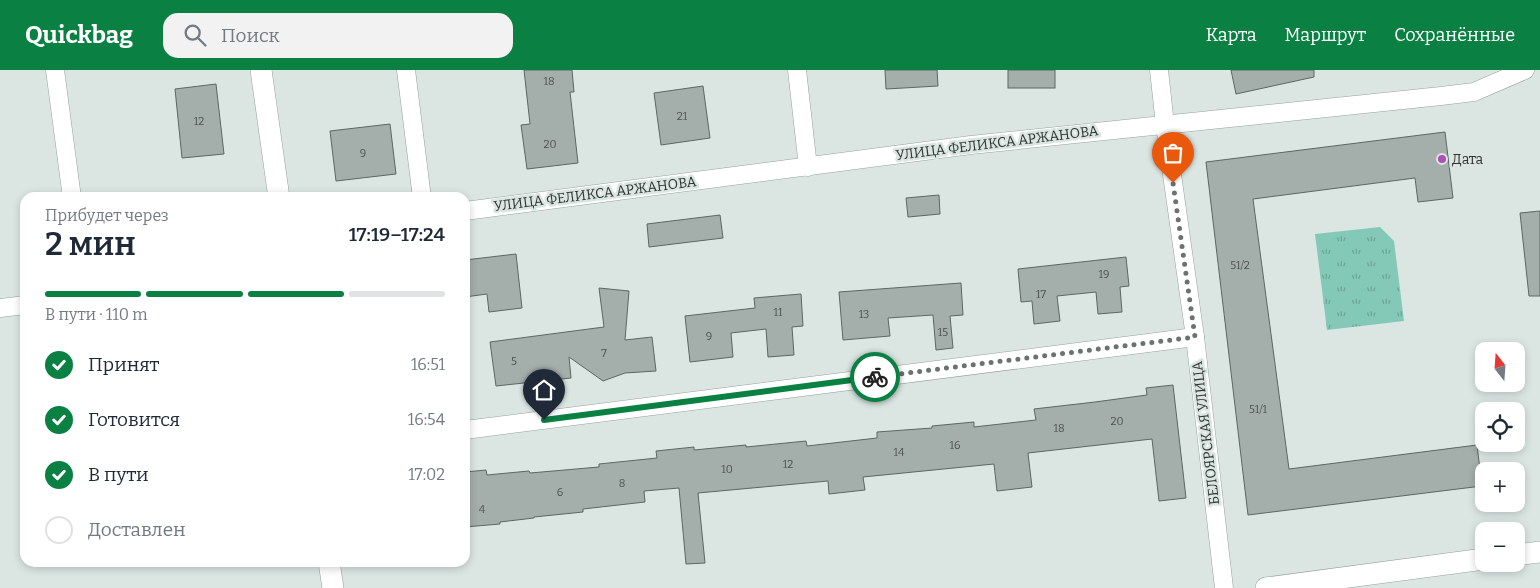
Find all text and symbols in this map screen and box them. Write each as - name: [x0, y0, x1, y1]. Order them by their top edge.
- search box: [163, 13, 513, 58]
- text: Quickbag: [25, 21, 133, 49]
- icon: search: [181, 21, 209, 49]
- text: Поиск: [221, 24, 280, 47]
- text: Карта: [1206, 24, 1257, 46]
- text: Маршрут: [1285, 24, 1366, 46]
- text: Сохранённые: [1394, 24, 1515, 46]
- house number: 18: [543, 75, 555, 88]
- house number: 21: [677, 110, 688, 123]
- house number: 12: [194, 115, 204, 128]
- street label: УЛИЦА ФЕЛИКСА АРЖАНОВА: [895, 122, 1099, 164]
- pin: [1152, 132, 1194, 183]
- house number: 20: [543, 138, 557, 151]
- icon: bag: [1159, 139, 1187, 167]
- house number: 9: [360, 147, 366, 160]
- place label: Дата: [1452, 151, 1484, 168]
- marker: Дата: [1436, 153, 1448, 165]
- street label: УЛИЦА ФЕЛИКСА АРЖАНОВА: [493, 173, 697, 215]
- text: Прибудет через: [45, 206, 169, 225]
- text: 17:19–17:24: [349, 223, 445, 246]
- text: 2 мин: [45, 225, 136, 263]
- house number: 51/2: [1230, 259, 1250, 272]
- house number: 19: [1099, 268, 1109, 281]
- house number: 17: [1036, 288, 1046, 301]
- text: В пути · 110 m: [45, 305, 148, 324]
- house number: 11: [774, 306, 783, 319]
- house number: 13: [859, 308, 869, 321]
- house number: 15: [938, 326, 948, 339]
- house number: 9: [706, 330, 712, 343]
- north arrow: [1475, 342, 1525, 392]
- map controls: [1475, 342, 1525, 572]
- house number: 7: [601, 347, 607, 360]
- icon: check: [45, 351, 73, 379]
- courier: [850, 352, 900, 402]
- text: Принят: [88, 353, 159, 376]
- text: 16:51: [411, 355, 445, 374]
- house number: 5: [511, 355, 517, 368]
- street label: БЕЛОЯРСКАЯ УЛИЦА: [1189, 360, 1223, 506]
- icon: bike: [861, 363, 889, 391]
- pin: [523, 369, 565, 420]
- icon: home: [530, 376, 558, 404]
- button: locate: [1475, 402, 1525, 452]
- house number: 51/1: [1249, 403, 1268, 416]
- icon: check: [45, 406, 73, 434]
- text: Готовится: [88, 408, 180, 431]
- text: 16:54: [408, 410, 445, 429]
- house number: 20: [1110, 415, 1124, 428]
- house number: 18: [1053, 422, 1065, 435]
- house number: 16: [950, 439, 960, 452]
- house number: 14: [894, 446, 905, 459]
- house number: 12: [783, 458, 793, 471]
- icon: check: [45, 461, 73, 489]
- button: +: [1475, 462, 1525, 512]
- text: В пути: [88, 463, 149, 486]
- house number: 10: [721, 463, 733, 476]
- text: 17:02: [408, 465, 445, 484]
- house number: 8: [619, 477, 625, 490]
- house number: 6: [557, 486, 563, 499]
- house number: 4: [479, 503, 486, 516]
- text: Доставлен: [88, 518, 186, 541]
- button: −: [1475, 522, 1525, 572]

